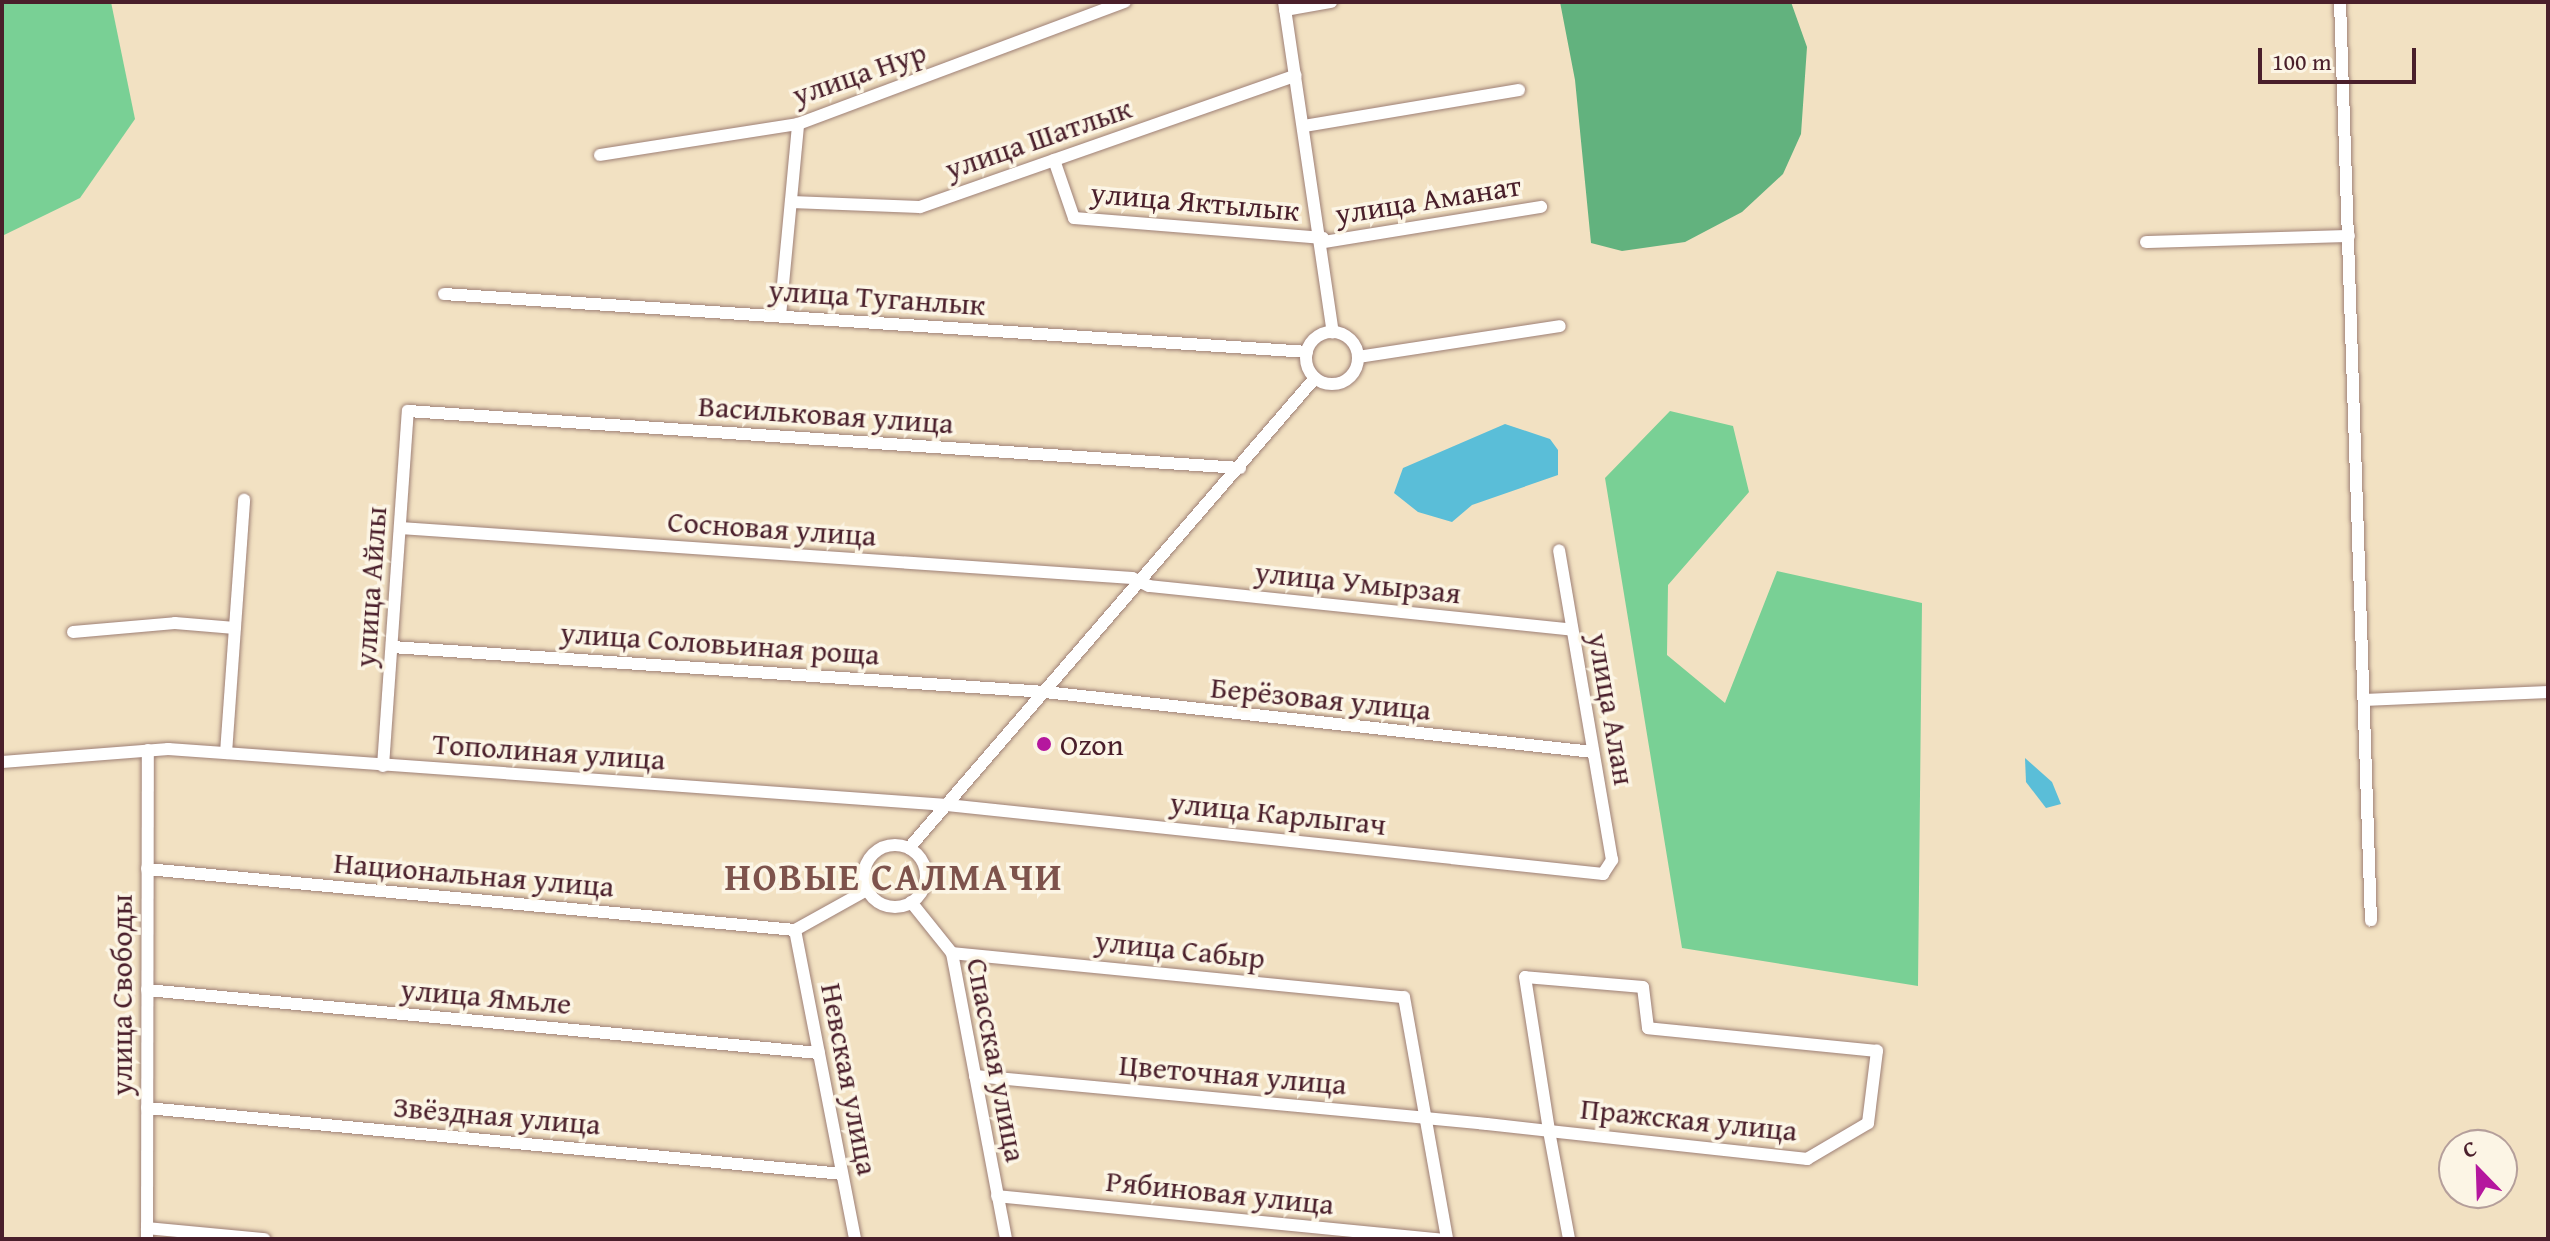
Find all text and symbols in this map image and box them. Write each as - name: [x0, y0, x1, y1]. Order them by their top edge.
- scale bar: [2262, 32, 2420, 82]
- street label: улица Нур: [787, 33, 931, 113]
- text: 100 m: [2272, 44, 2332, 79]
- street label: улица Шатлык: [940, 89, 1136, 187]
- street label: улица Аманат: [1333, 167, 1523, 231]
- street label: улица Яктылык: [1089, 174, 1301, 228]
- street label: улица Туганлык: [767, 271, 987, 323]
- street label: Васильковая улица: [697, 387, 955, 441]
- street label: Сосновая улица: [666, 503, 878, 553]
- street label: улица Айлы: [346, 505, 394, 669]
- street label: улица Умырзая: [1253, 553, 1463, 611]
- street label: улица Соловьиная роща: [559, 614, 881, 672]
- street label: улица Алан: [1581, 630, 1643, 788]
- street label: Берёзовая улица: [1209, 669, 1433, 727]
- street label: Тополиная улица: [431, 725, 667, 777]
- place label: Ozon: [1060, 726, 1124, 762]
- marker: Ozon: [1035, 735, 1053, 753]
- street label: улица Карлыгач: [1168, 784, 1388, 842]
- street label: Национальная улица: [332, 844, 616, 904]
- district label: НОВЫЕ САЛМАЧИ: [725, 854, 1063, 900]
- street label: улица Свободы: [103, 894, 139, 1096]
- street label: улица Сабыр: [1093, 922, 1267, 976]
- street label: Спасская улица: [960, 955, 1034, 1165]
- street label: улица Ямьле: [399, 971, 573, 1021]
- street label: Невская улица: [814, 980, 886, 1178]
- street label: Цветочная улица: [1118, 1046, 1348, 1102]
- street label: Звёздная улица: [392, 1088, 602, 1142]
- street label: Пражская улица: [1579, 1090, 1799, 1148]
- north arrow: [2438, 1129, 2518, 1209]
- text: С: [2457, 1132, 2481, 1166]
- street label: Рябиновая улица: [1104, 1162, 1336, 1222]

